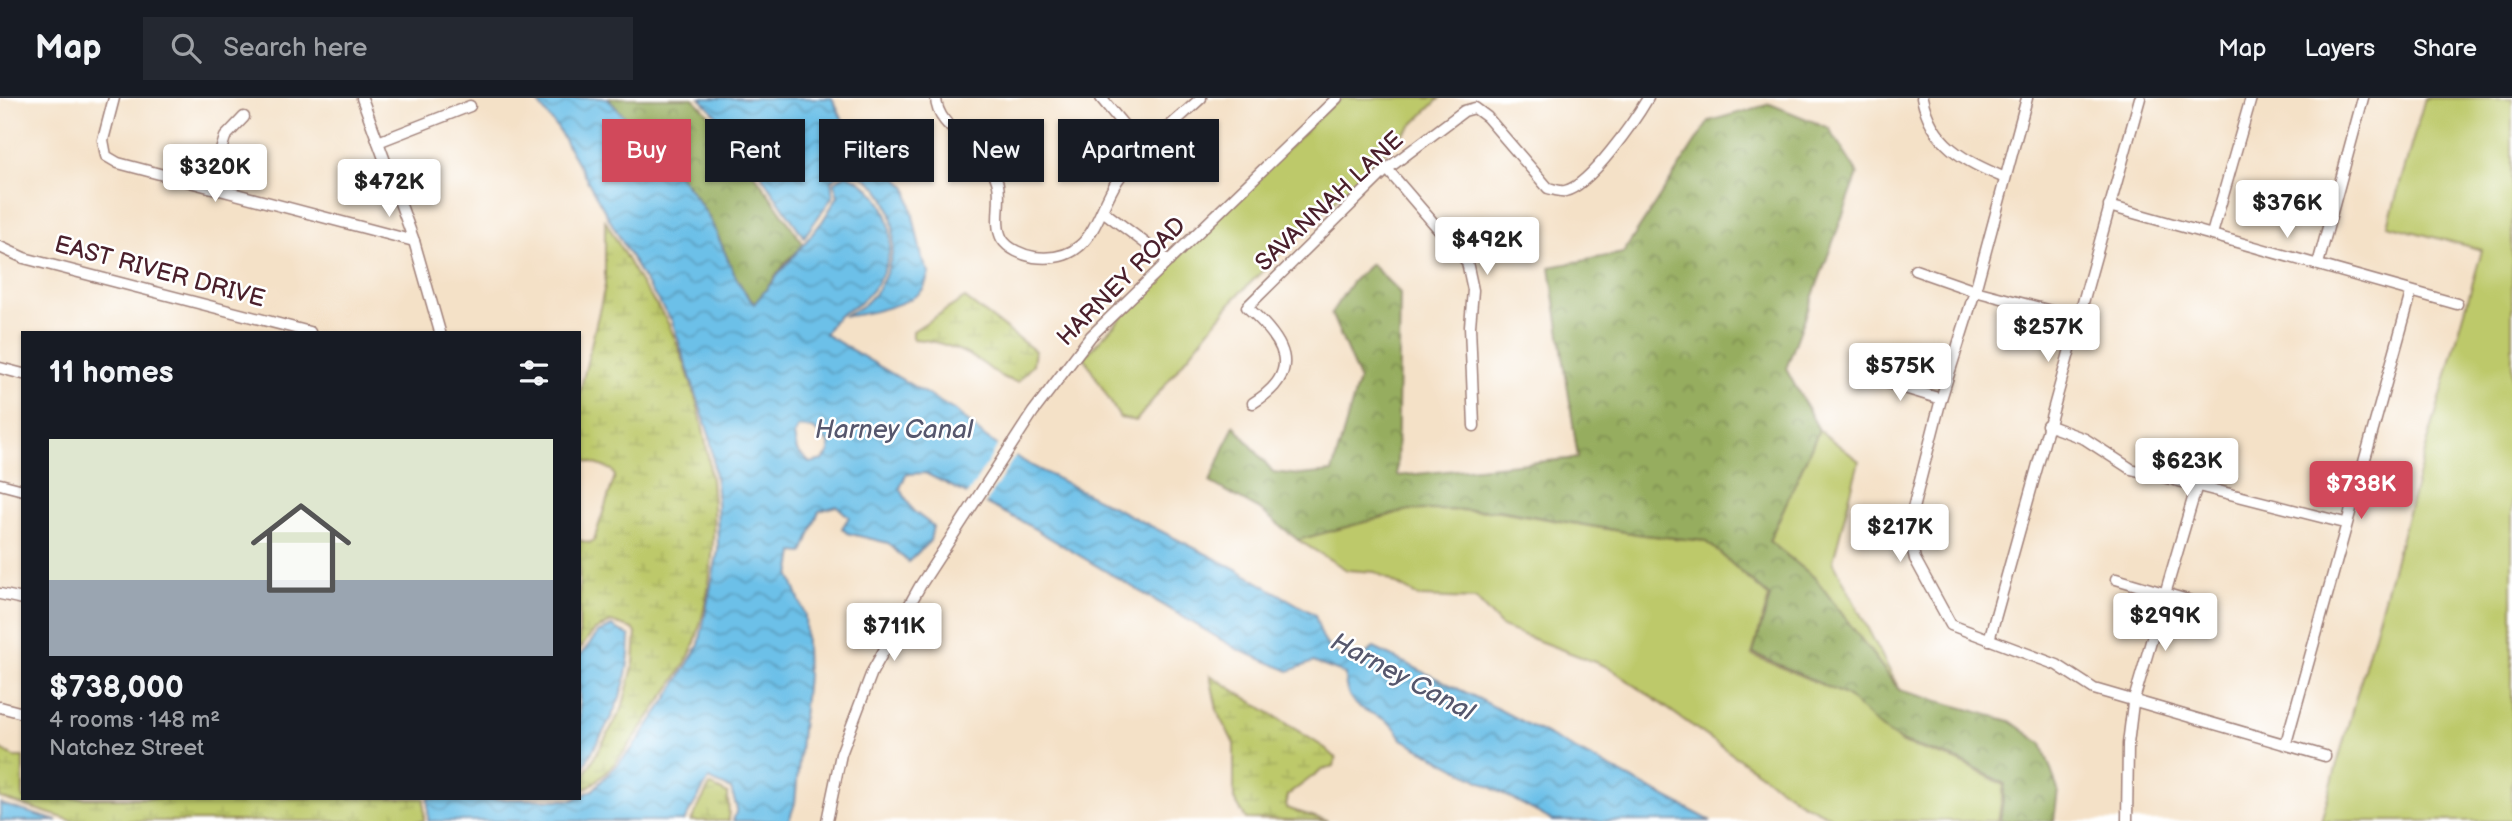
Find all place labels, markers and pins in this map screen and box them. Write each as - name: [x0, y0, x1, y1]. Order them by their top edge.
- pin: $320K: [166, 144, 264, 204]
- pin: $472K: [340, 159, 438, 219]
- pin: $376K: [2238, 180, 2336, 240]
- pin: $492K: [1438, 218, 1536, 277]
- pin: $257K: [1999, 304, 2097, 364]
- pin: $575K: [1851, 344, 1949, 403]
- pin: $623K: [2138, 438, 2236, 498]
- pin: $738K: [2312, 462, 2410, 521]
- pin: $217K: [1851, 504, 1949, 564]
- pin: $299K: [2116, 594, 2214, 653]
- pin: $711K: [845, 603, 943, 663]

